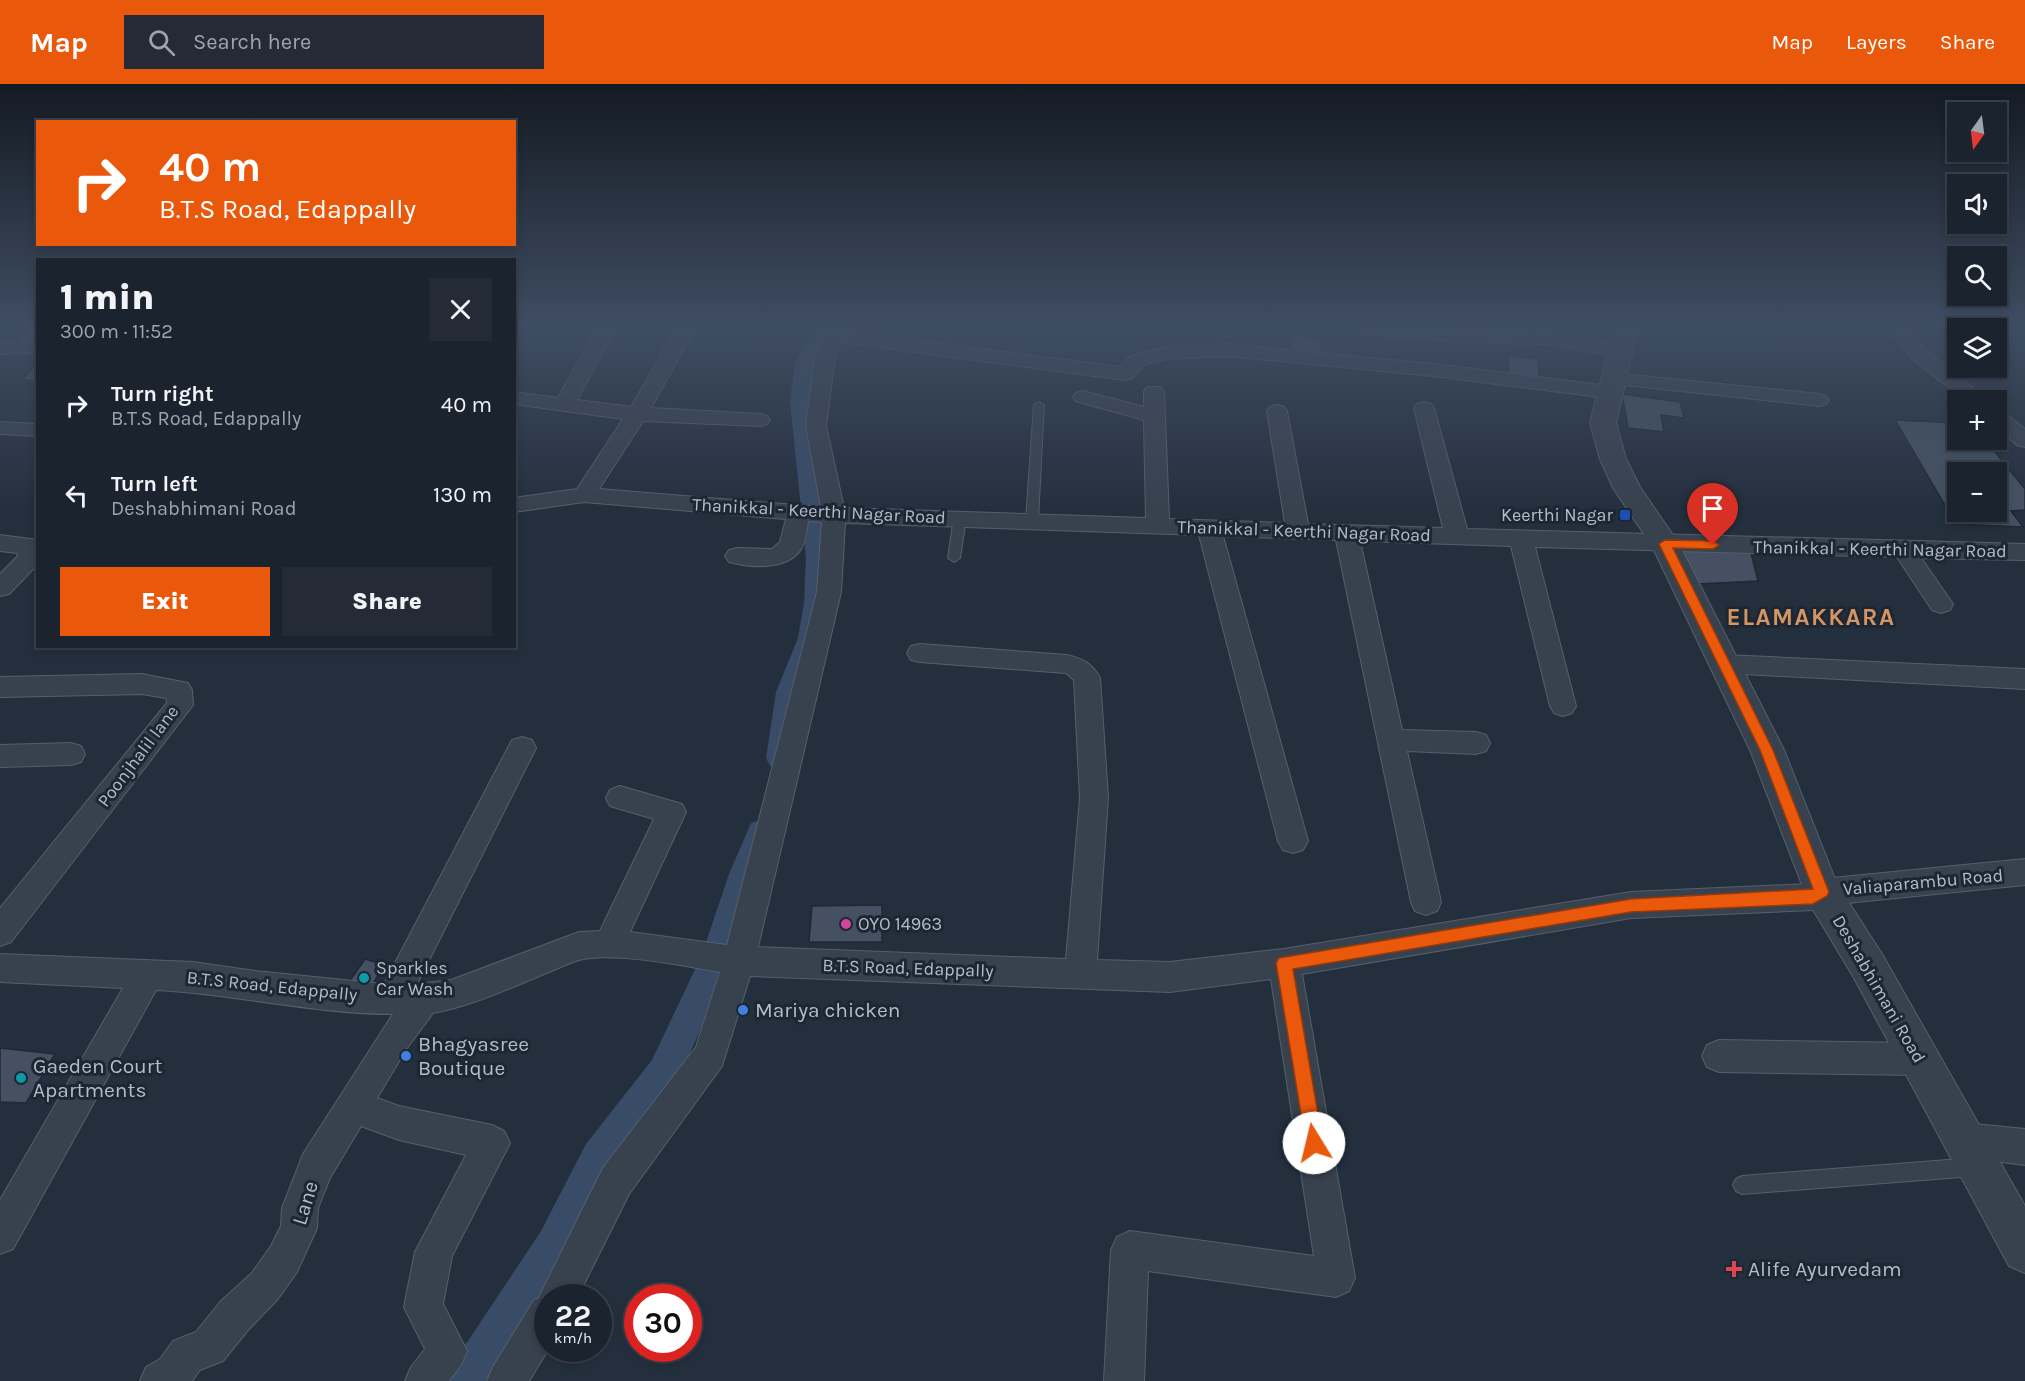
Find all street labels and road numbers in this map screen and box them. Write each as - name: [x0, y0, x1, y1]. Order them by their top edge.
- street label: Thanikkal - Keerthi Nagar Road: [692, 493, 946, 529]
- street label: Thanikkal - Keerthi Nagar Road: [1177, 516, 1431, 546]
- street label: Thanikkal - Keerthi Nagar Road: [1753, 536, 2007, 562]
- street label: Poonjhalil lane: [93, 701, 183, 811]
- street label: Valiaparambu Road: [1842, 864, 2004, 900]
- street label: Deshabhimani Road: [1828, 911, 1930, 1067]
- street label: B.T.S Road, Edappally: [822, 954, 995, 982]
- street label: B.T.S Road, Edappally: [186, 966, 359, 1006]
- street label: Lane: [287, 1178, 323, 1228]

